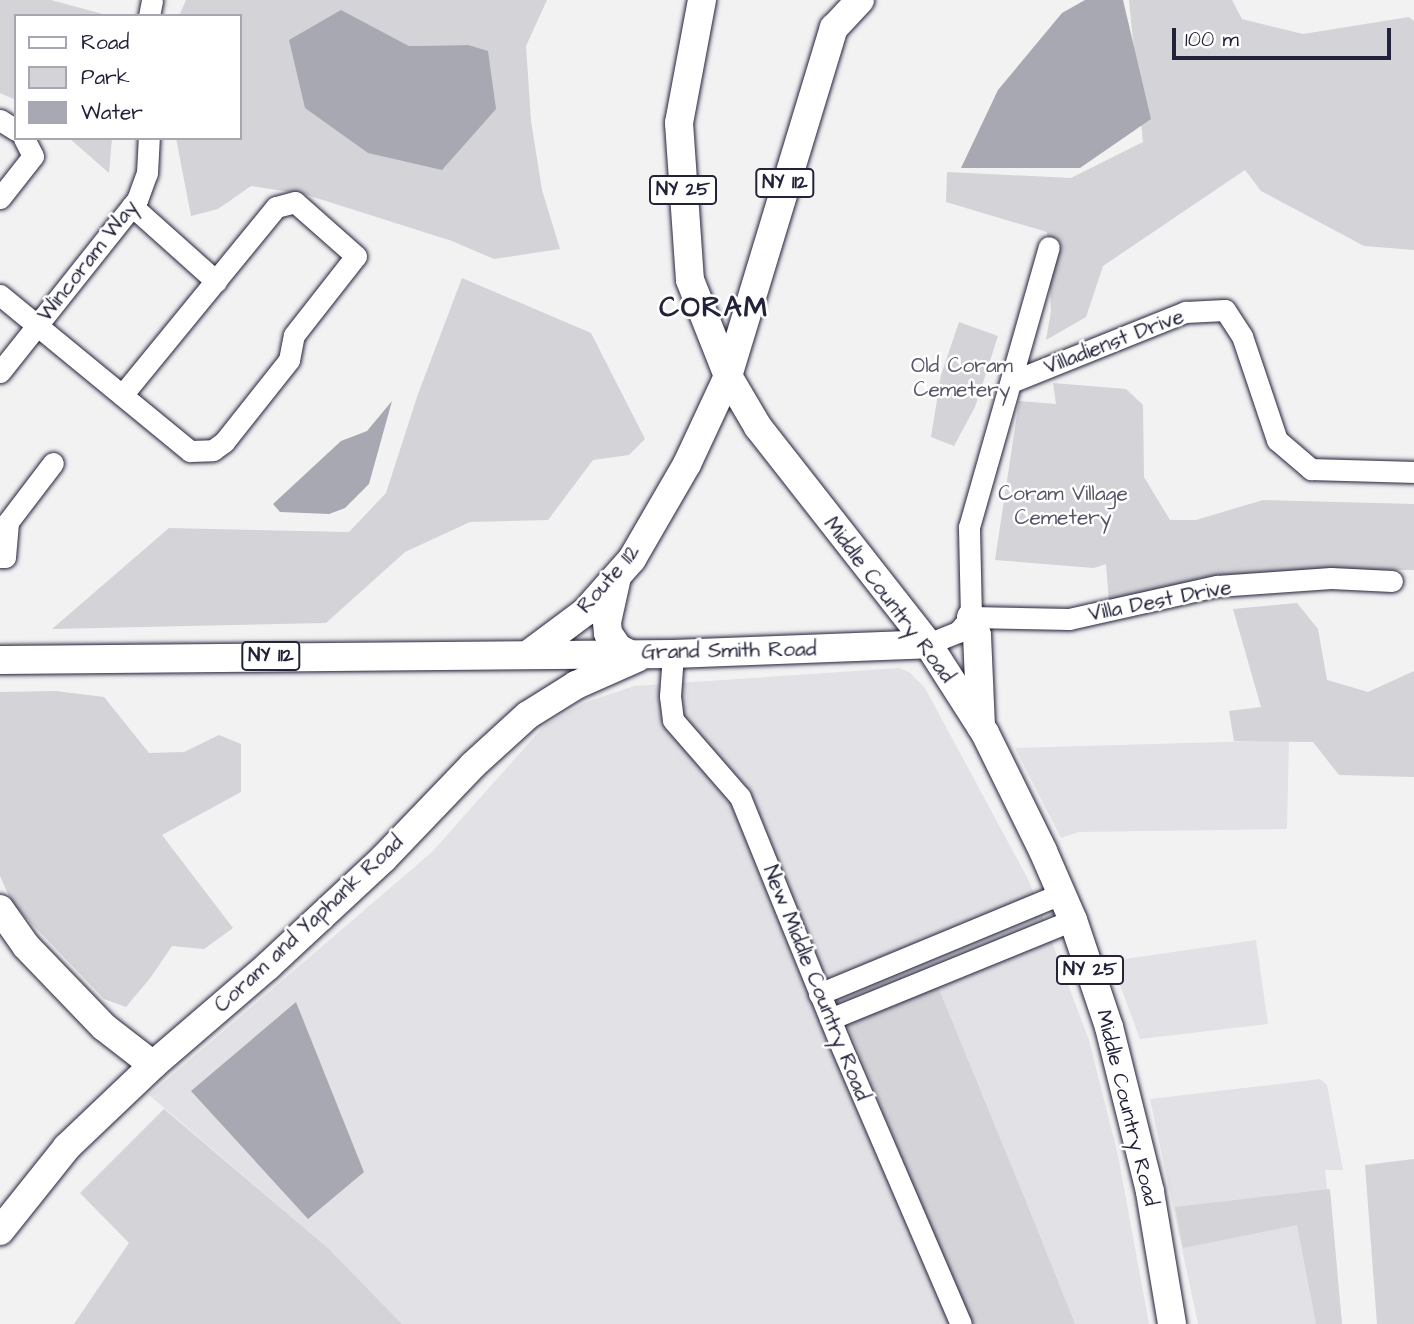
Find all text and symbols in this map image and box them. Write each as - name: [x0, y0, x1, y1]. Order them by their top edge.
- legend: [14, 14, 242, 140]
- scale bar: [1176, 14, 1395, 58]
- text: 100 m: [1185, 25, 1239, 54]
- text: Road: [81, 28, 129, 57]
- text: Park: [81, 63, 130, 92]
- text: Water: [81, 98, 143, 127]
- road number: NY 112: [755, 168, 815, 198]
- road number: NY 25: [648, 174, 718, 206]
- street label: Wincoram Way: [33, 195, 143, 327]
- district label: CORAM: [660, 291, 768, 325]
- street label: Villadienst Drive: [1041, 304, 1187, 380]
- park label: Old Coram Cemetery: [911, 353, 1013, 403]
- park label: Coram Village Cemetery: [998, 481, 1128, 531]
- street label: Middle Country Road: [818, 512, 960, 688]
- street label: Route 112: [572, 539, 646, 619]
- street label: Villa Dest Drive: [1086, 575, 1234, 627]
- street label: Grand Smith Road: [641, 637, 817, 665]
- road number: NY 112: [241, 640, 301, 671]
- street label: Coram and Yaphank Road: [209, 830, 409, 1018]
- street label: New Middle Country Road: [757, 862, 875, 1104]
- road number: NY 25: [1055, 954, 1125, 986]
- street label: Middle Country Road: [1090, 1007, 1164, 1209]

